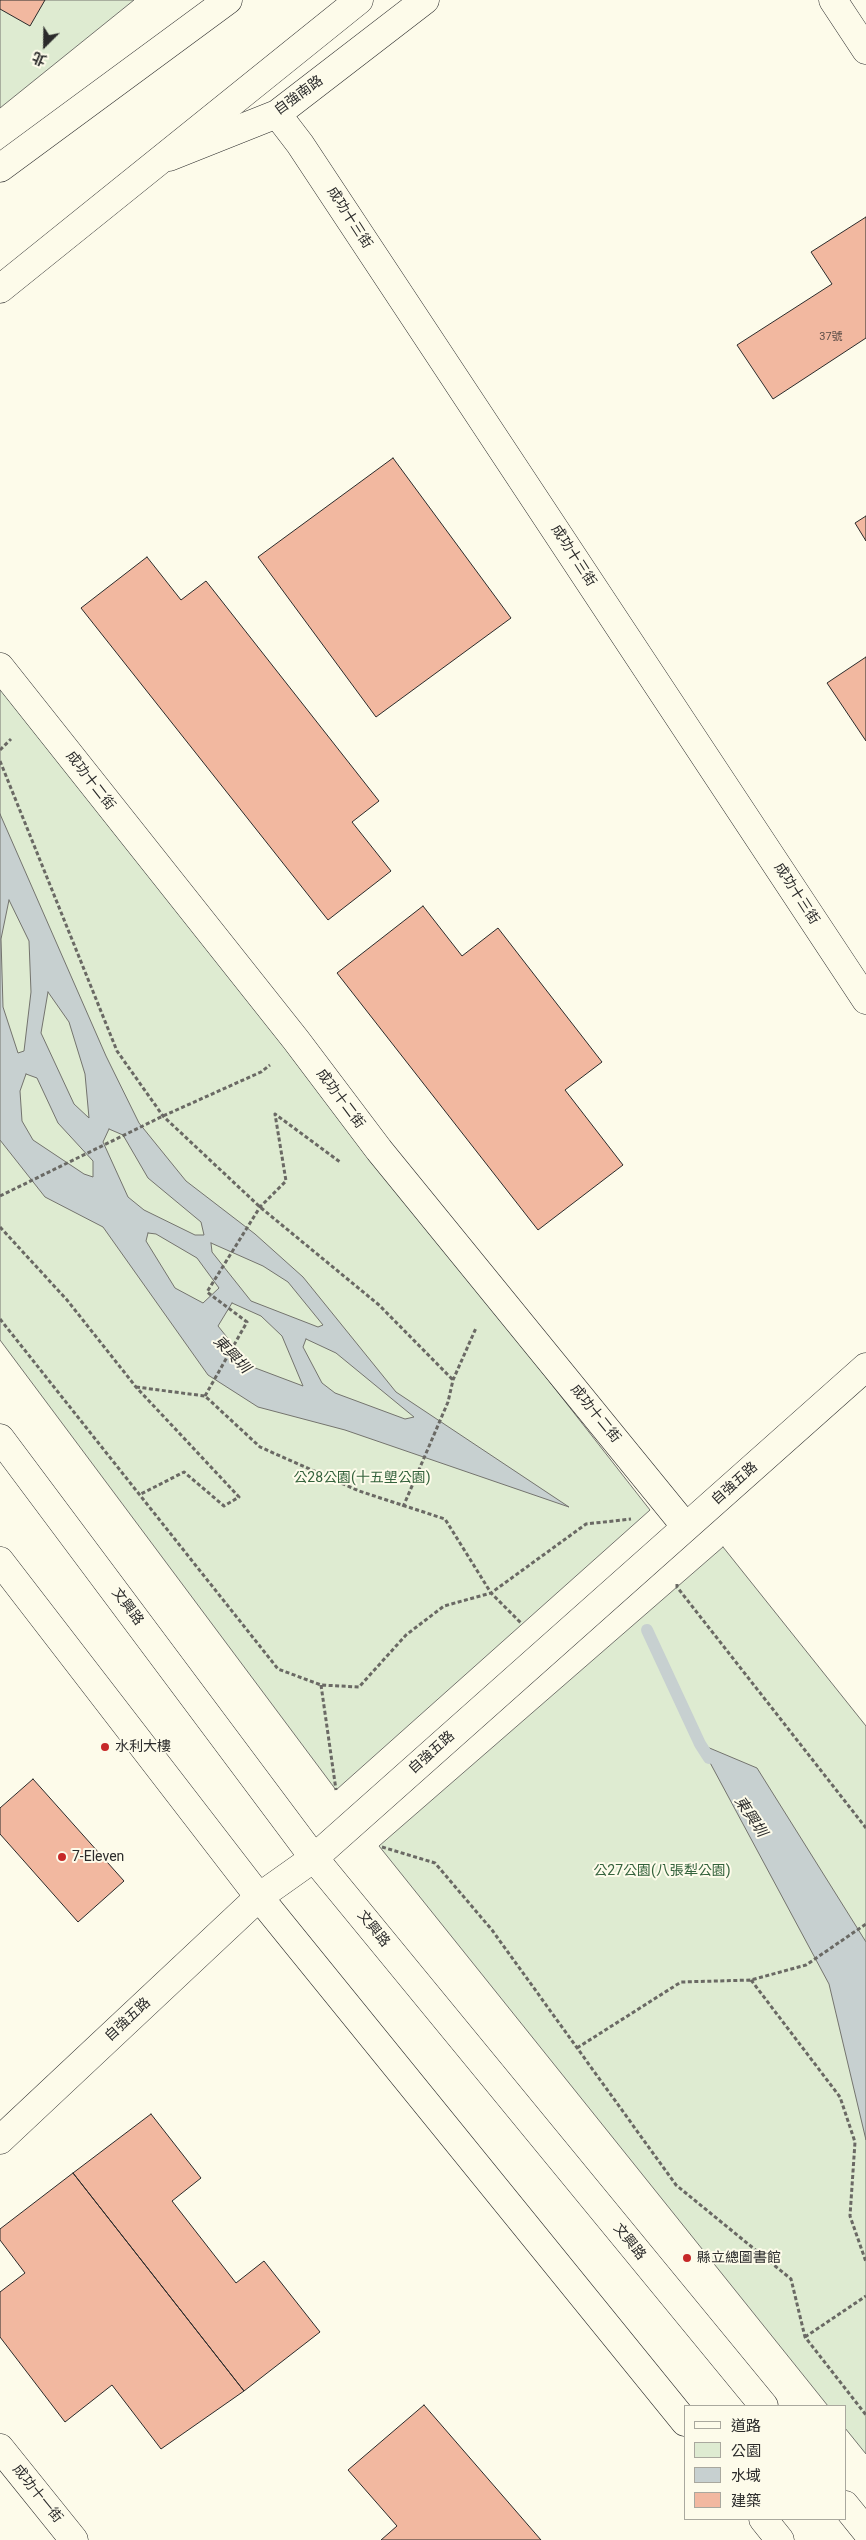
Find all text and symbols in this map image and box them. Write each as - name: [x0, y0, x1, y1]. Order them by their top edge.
- north arrow: [20, 20, 70, 70]
- text: 北: [30, 49, 49, 69]
- street label: 自強南路: [271, 73, 327, 119]
- street label: 成功十三街: [323, 184, 375, 252]
- house number: 37號: [819, 330, 843, 344]
- street label: 成功十三街: [547, 522, 599, 590]
- street label: 成功十二街: [62, 748, 118, 814]
- street label: 成功十三街: [770, 860, 822, 928]
- street label: 成功十二街: [312, 1066, 368, 1132]
- water label: 東興圳: [209, 1333, 253, 1377]
- street label: 成功十二街: [566, 1382, 624, 1446]
- street label: 自強五路: [709, 1459, 761, 1509]
- park label: 公28公園(十五塱公園): [293, 1470, 431, 1486]
- street label: 文興路: [108, 1585, 146, 1629]
- street label: 自強五路: [406, 1728, 458, 1778]
- place label: 水利大樓: [115, 1739, 171, 1755]
- marker: 水利大樓: [99, 1741, 111, 1753]
- water label: 東興圳: [730, 1793, 770, 1841]
- place label: 7-Eleven: [72, 1849, 124, 1865]
- marker: 7-Eleven: [56, 1851, 68, 1863]
- park label: 公27公園(八張犁公園): [593, 1863, 731, 1879]
- street label: 文興路: [353, 1907, 393, 1951]
- street label: 自強五路: [102, 1995, 154, 2045]
- street label: 文興路: [609, 2220, 649, 2264]
- place label: 縣立總圖書館: [697, 2250, 781, 2266]
- marker: 縣立總圖書館: [681, 2252, 693, 2264]
- legend: [684, 2405, 846, 2520]
- text: 道路: [731, 2417, 761, 2435]
- text: 公園: [731, 2442, 761, 2460]
- street label: 成功十一街: [8, 2462, 66, 2526]
- text: 水域: [731, 2467, 761, 2485]
- text: 建築: [731, 2492, 761, 2510]

